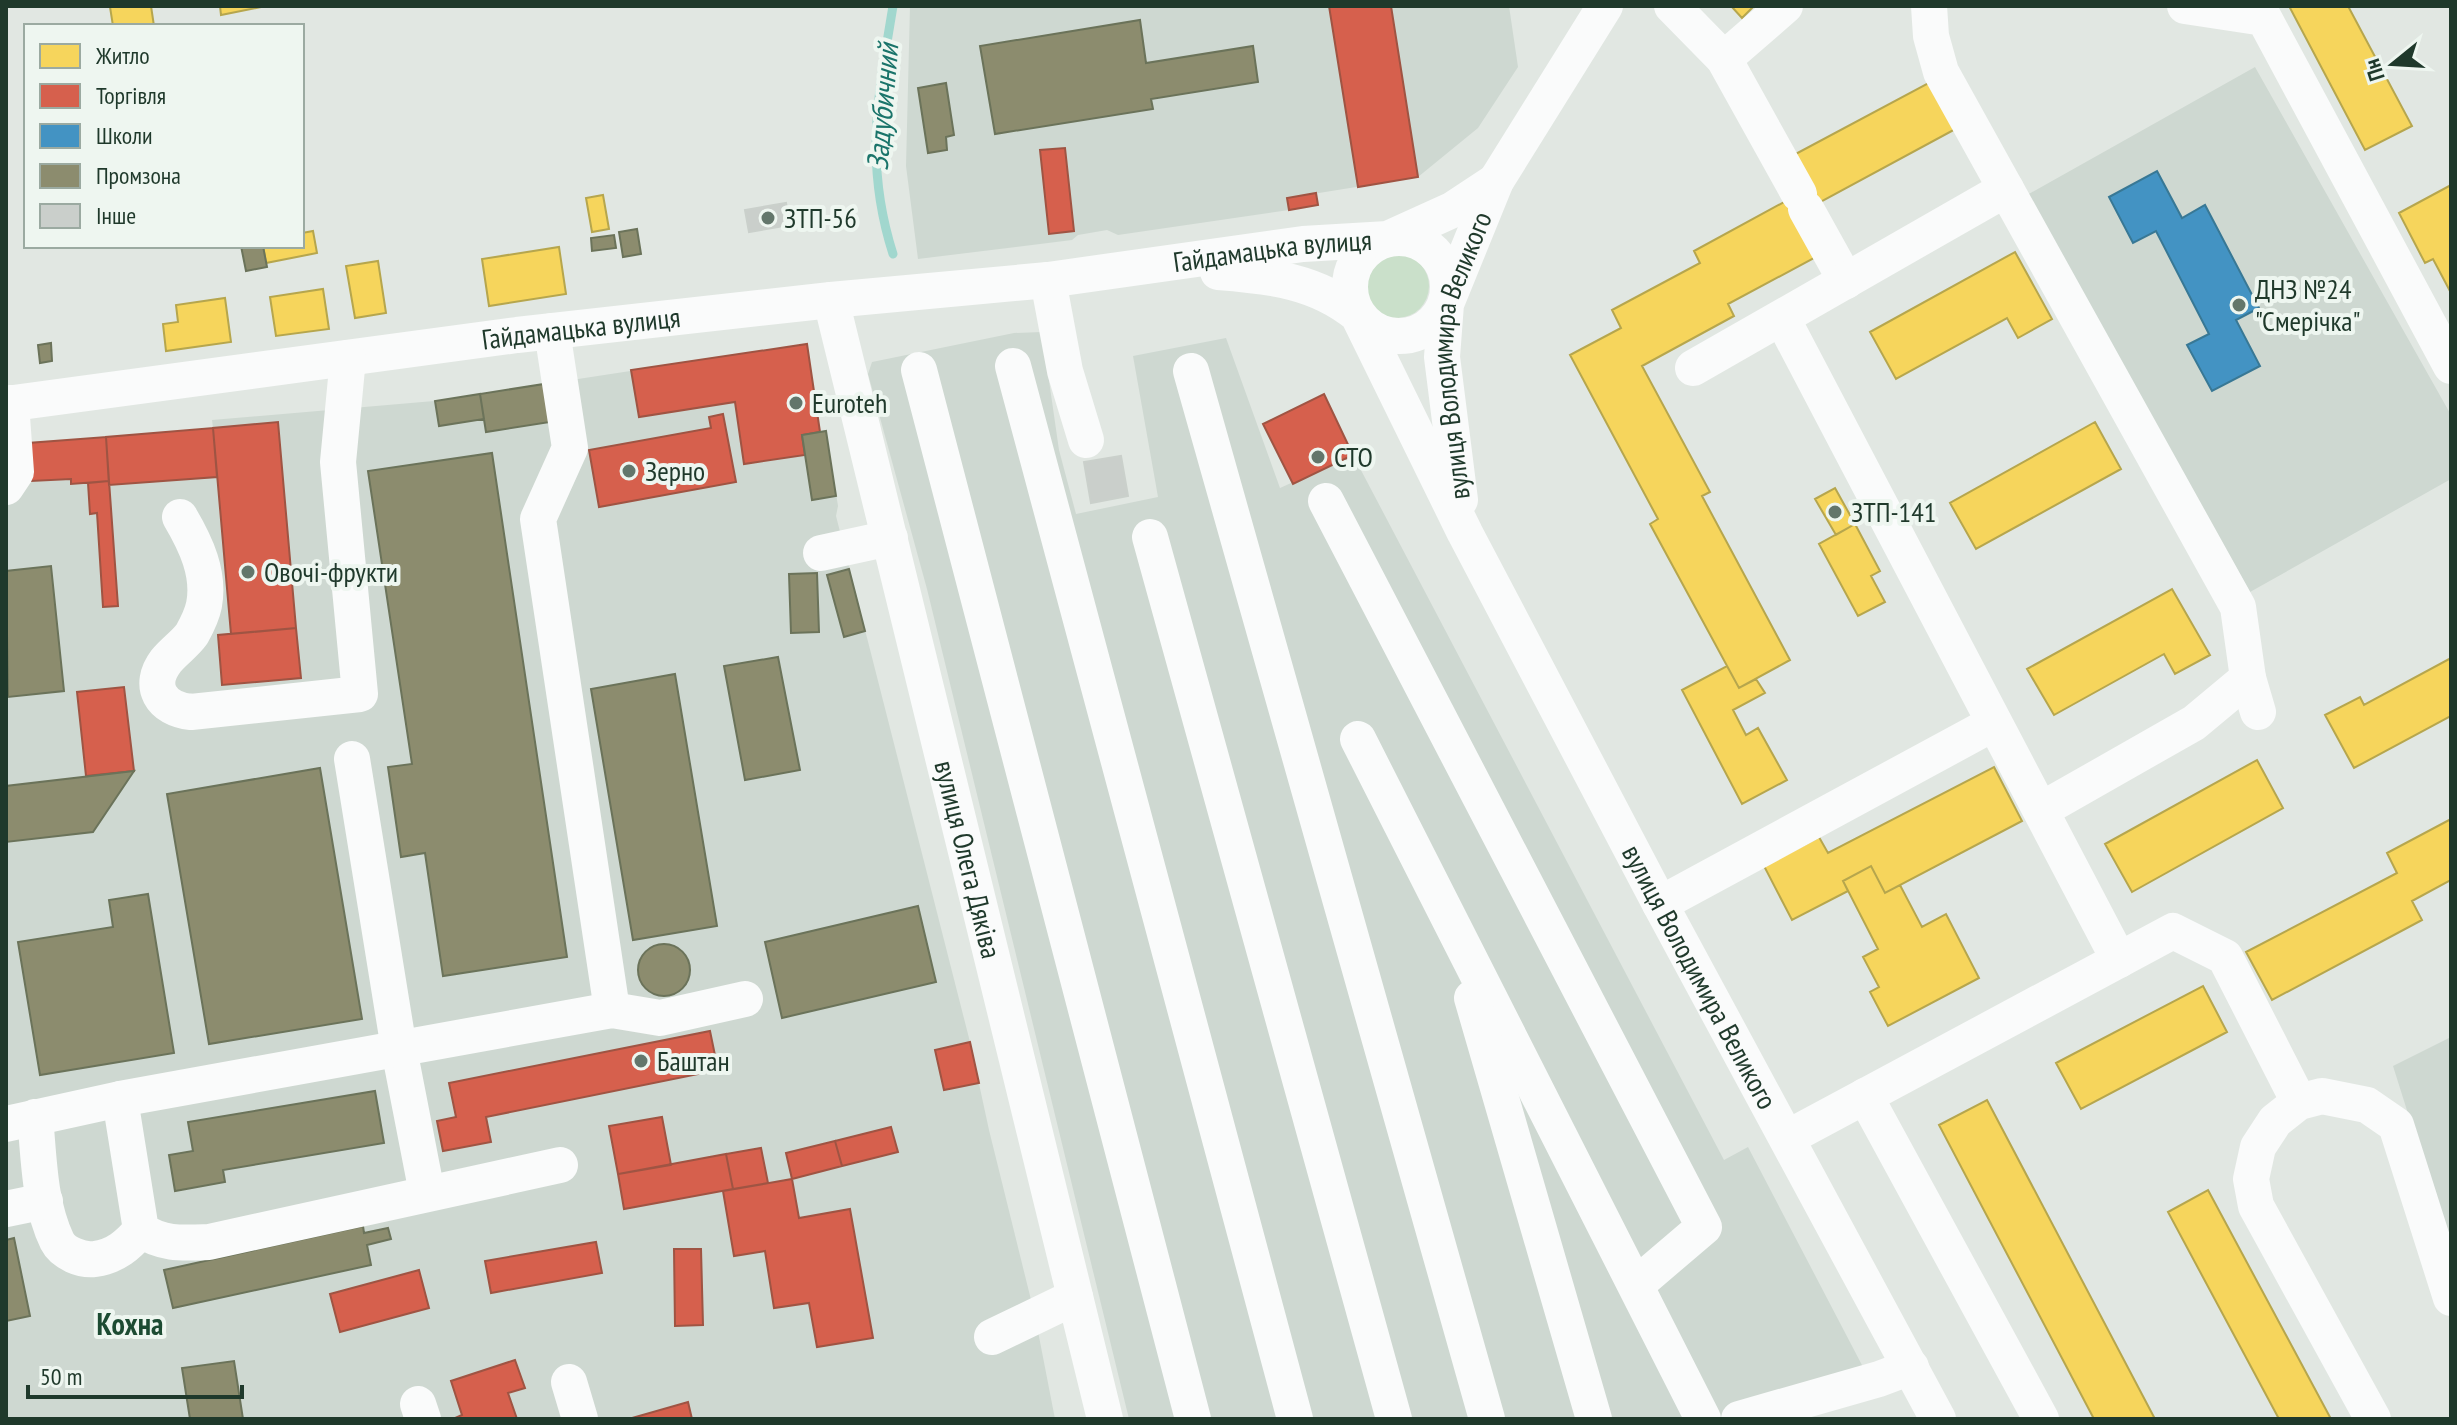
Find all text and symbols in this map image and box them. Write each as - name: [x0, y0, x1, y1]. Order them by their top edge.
- legend: [24, 24, 304, 248]
- north arrow: [2353, 24, 2433, 104]
- water label: Задубичний: [857, 39, 907, 172]
- text: Житло: [95, 40, 150, 71]
- text: Пн: [2357, 56, 2391, 85]
- text: Торгівля: [96, 80, 166, 111]
- text: Школи: [96, 120, 153, 151]
- text: Промзона: [96, 160, 181, 191]
- place label: ЗТП-56: [784, 199, 857, 236]
- text: Інше: [96, 200, 136, 231]
- street label: вулиця Володимира Великого: [1423, 206, 1500, 502]
- marker: ЗТП-56: [759, 209, 777, 227]
- street label: Гайдамацька вулиця: [1171, 221, 1373, 280]
- place label: ДНЗ №24 "Смерічка": [2255, 270, 2361, 339]
- marker: ДНЗ №24 "Смерічка": [2230, 296, 2248, 314]
- street label: Гайдамацька вулиця: [479, 298, 682, 358]
- place label: Euroteh: [812, 384, 887, 421]
- marker: Euroteh: [787, 394, 805, 412]
- place label: СТО: [1334, 438, 1373, 475]
- marker: СТО: [1309, 448, 1327, 466]
- place label: Зерно: [645, 452, 705, 489]
- marker: Зерно: [620, 462, 638, 480]
- place label: ЗТП-141: [1851, 493, 1936, 530]
- marker: ЗТП-141: [1826, 503, 1844, 521]
- place label: Овочі-фрукти: [264, 553, 398, 590]
- marker: Овочі-фрукти: [239, 563, 257, 581]
- street label: вулиця Олега Дяківа: [926, 757, 1011, 962]
- street label: вулиця Володимира Великого: [1614, 838, 1786, 1115]
- place label: Баштан: [657, 1042, 730, 1079]
- marker: Баштан: [632, 1052, 650, 1070]
- district label: Кохна: [97, 1304, 163, 1343]
- scale bar: [28, 1349, 242, 1399]
- text: 50 m: [40, 1361, 82, 1392]

